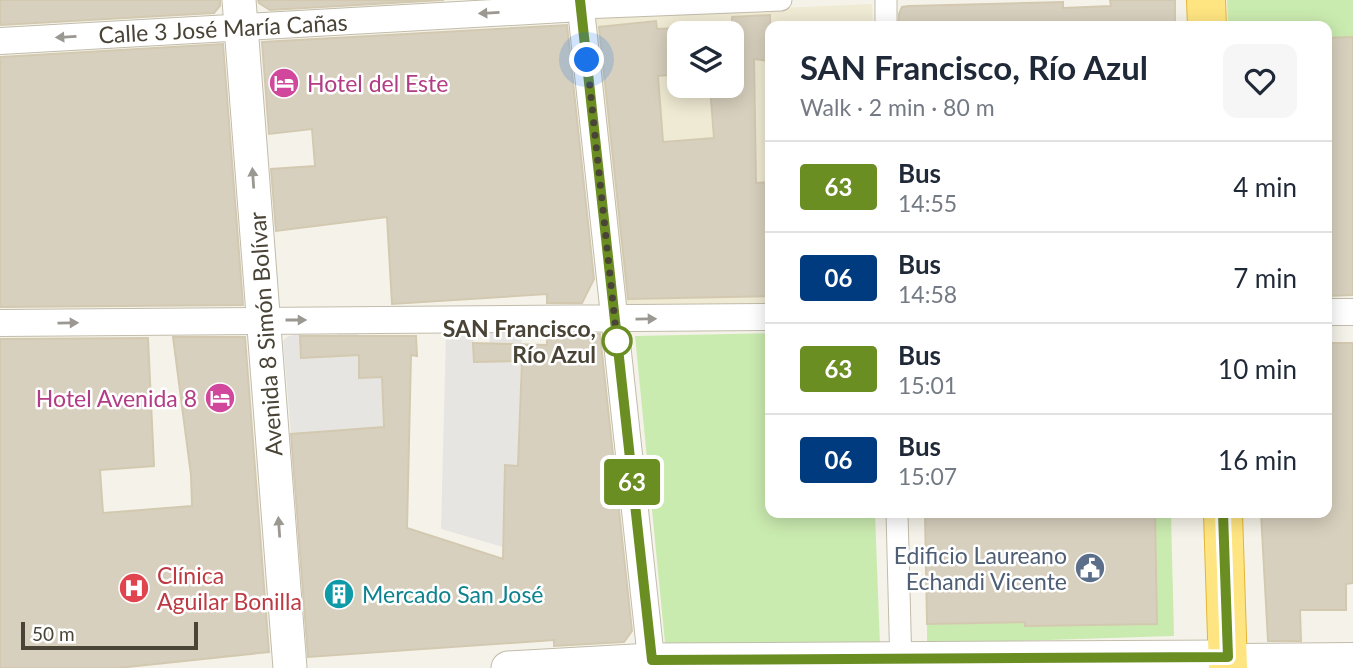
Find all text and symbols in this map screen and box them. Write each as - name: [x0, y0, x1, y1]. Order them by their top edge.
- street label: Calle 3 José María Cañas: [98, 7, 348, 49]
- one-way arrow: [478, 8, 500, 19]
- map controls: [667, 21, 744, 98]
- button: layers: [667, 21, 744, 98]
- one-way arrow: [55, 32, 77, 43]
- your location: [569, 42, 604, 77]
- button: heart: [1223, 44, 1297, 118]
- text: SAN Francisco, Río Azul: [800, 47, 1148, 87]
- hotel icon: Hotel del Este: [267, 66, 301, 100]
- place label: Hotel del Este: [307, 69, 448, 97]
- text: Walk · 2 min · 80 m: [800, 93, 995, 121]
- text: Bus: [898, 157, 941, 189]
- one-way arrow: [247, 166, 258, 188]
- text: 4 min: [1233, 171, 1297, 203]
- text: 63: [825, 172, 852, 201]
- text: 14:55: [898, 189, 957, 217]
- street label: Avenida 8 Simón Bolívar: [242, 210, 288, 457]
- text: Bus: [898, 248, 941, 280]
- text: 7 min: [1233, 262, 1297, 294]
- text: 06: [825, 263, 852, 292]
- text: 14:58: [898, 280, 957, 308]
- one-way arrow: [635, 313, 657, 324]
- one-way arrow: [285, 314, 307, 326]
- place label: SAN Francisco, Río Azul: [443, 314, 596, 368]
- one-way arrow: [57, 317, 79, 328]
- marker: SAN Francisco, Río Azul: [602, 326, 632, 356]
- text: Bus: [898, 339, 941, 371]
- text: 10 min: [1218, 353, 1297, 385]
- text: 63: [825, 354, 852, 383]
- text: 15:01: [898, 371, 957, 399]
- hotel icon: Hotel Avenida 8: [203, 381, 237, 415]
- place label: Hotel Avenida 8: [36, 384, 197, 412]
- text: Bus: [898, 430, 941, 462]
- text: 16 min: [1218, 444, 1297, 476]
- text: 06: [825, 445, 852, 474]
- line badge: 63: [600, 459, 664, 505]
- text: 15:07: [898, 462, 957, 490]
- text: 63: [618, 467, 646, 496]
- one-way arrow: [273, 515, 284, 537]
- place label: Edificio Laureano Echandi Vicente: [894, 541, 1067, 595]
- public building icon: Edificio Laureano Echandi Vicente: [1073, 551, 1107, 585]
- place label: Clínica Aguilar Bonilla: [157, 561, 302, 615]
- hospital icon: Clínica Aguilar Bonilla: [117, 571, 151, 605]
- building icon: Mercado San José: [322, 577, 356, 611]
- place label: Mercado San José: [362, 580, 544, 608]
- scale bar: [21, 619, 198, 651]
- text: 50 m: [32, 622, 75, 645]

